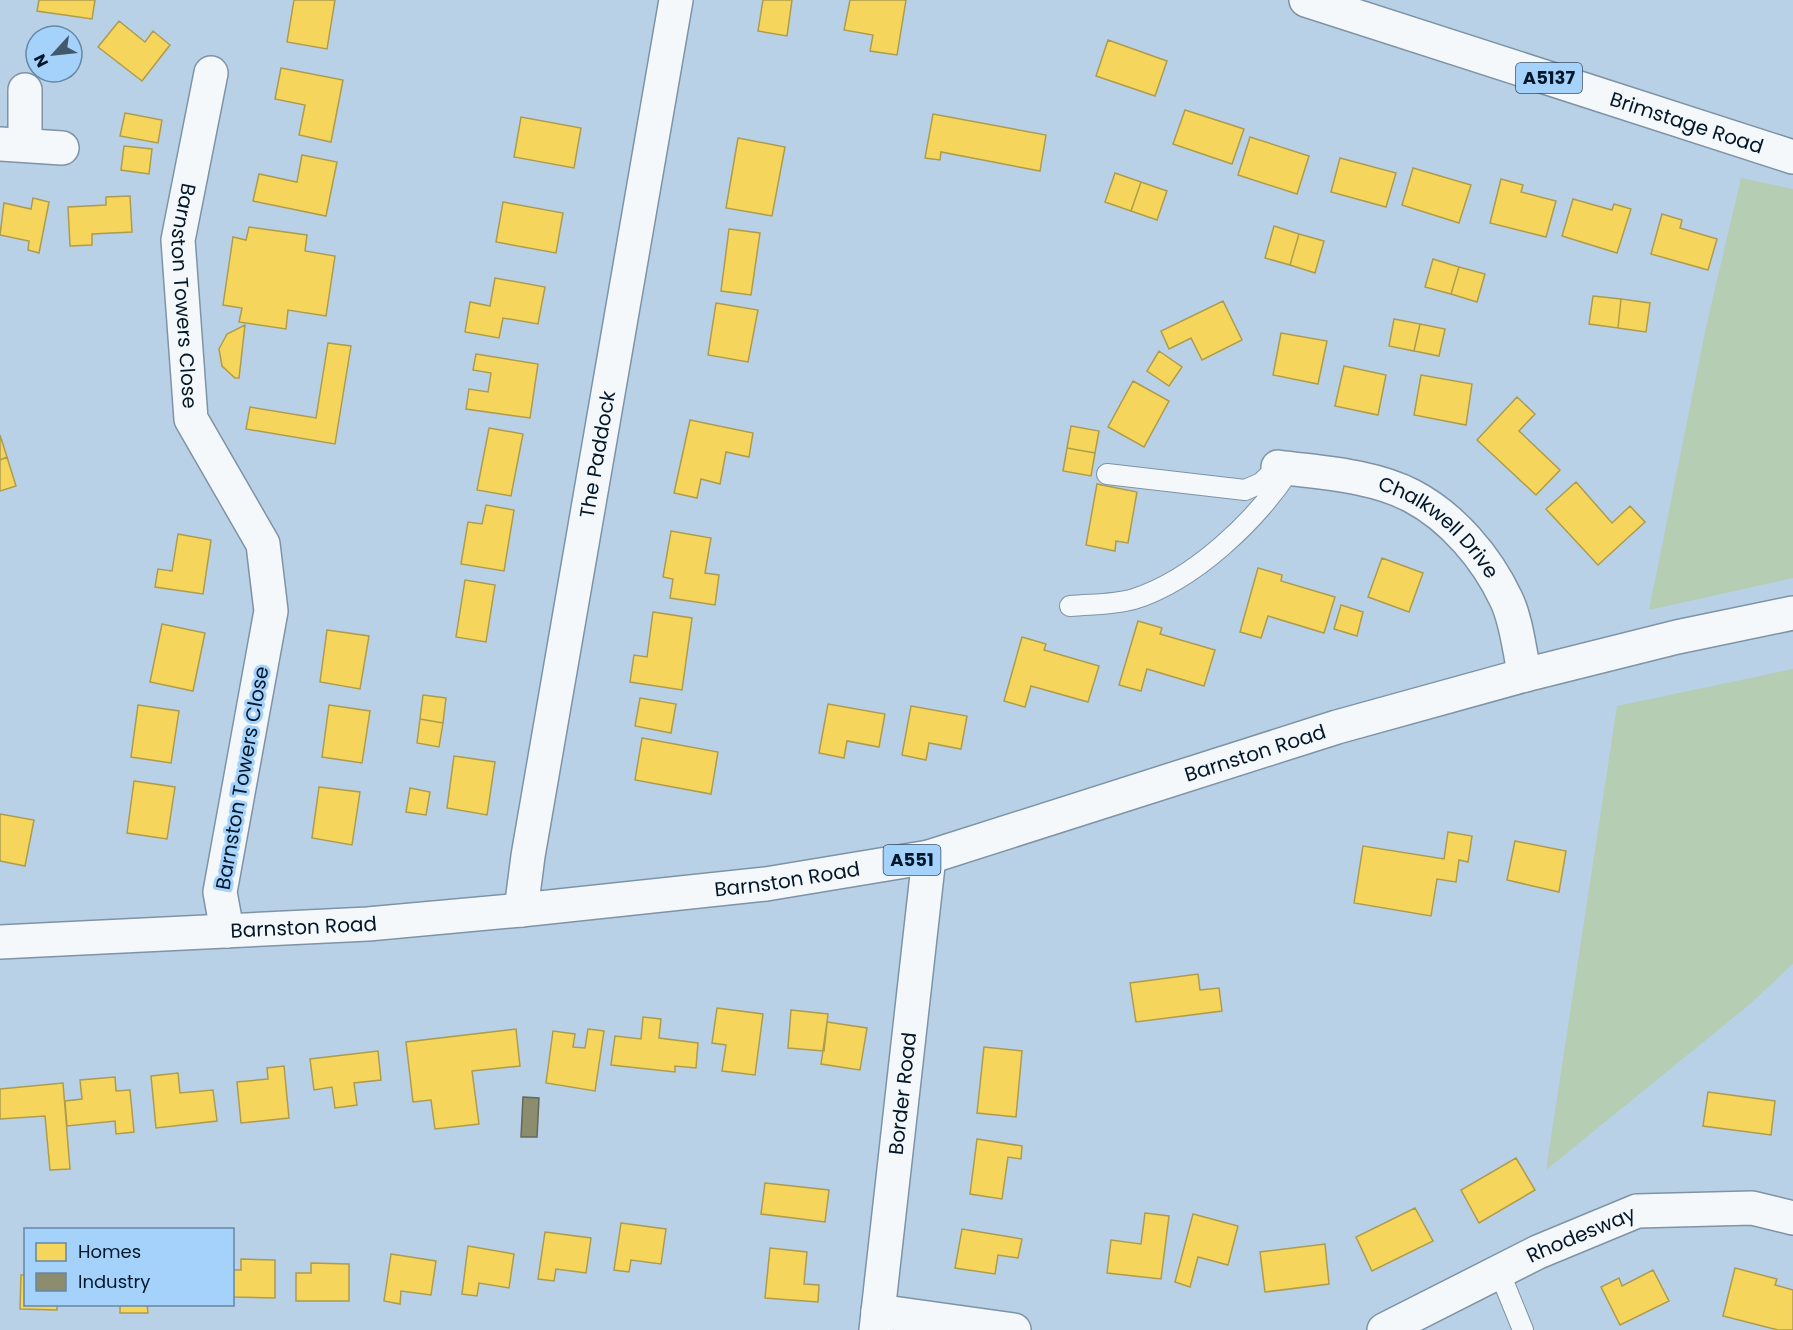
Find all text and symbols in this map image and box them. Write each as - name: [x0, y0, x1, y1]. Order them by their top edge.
- north arrow: [24, 24, 84, 84]
- text: N: [28, 50, 54, 71]
- road number: A5137: [1516, 63, 1582, 93]
- street label: Brimstage Road: [1606, 85, 1767, 161]
- street label: Barnston Towers Close: [164, 181, 204, 410]
- street label: The Paddock: [573, 388, 622, 520]
- street label: Chalkwell Drive: [1375, 470, 1506, 584]
- street label: Barnston Towers Close: [209, 664, 275, 892]
- street label: Barnston Road: [1181, 717, 1329, 789]
- road number: A551: [884, 845, 940, 875]
- street label: Barnston Road: [713, 855, 862, 903]
- street label: Barnston Road: [230, 909, 378, 945]
- street label: Border Road: [882, 1031, 923, 1156]
- street label: Rhodesway: [1522, 1199, 1640, 1270]
- legend: [24, 1228, 234, 1306]
- text: Homes: [78, 1239, 141, 1264]
- text: Industry: [78, 1269, 150, 1294]

